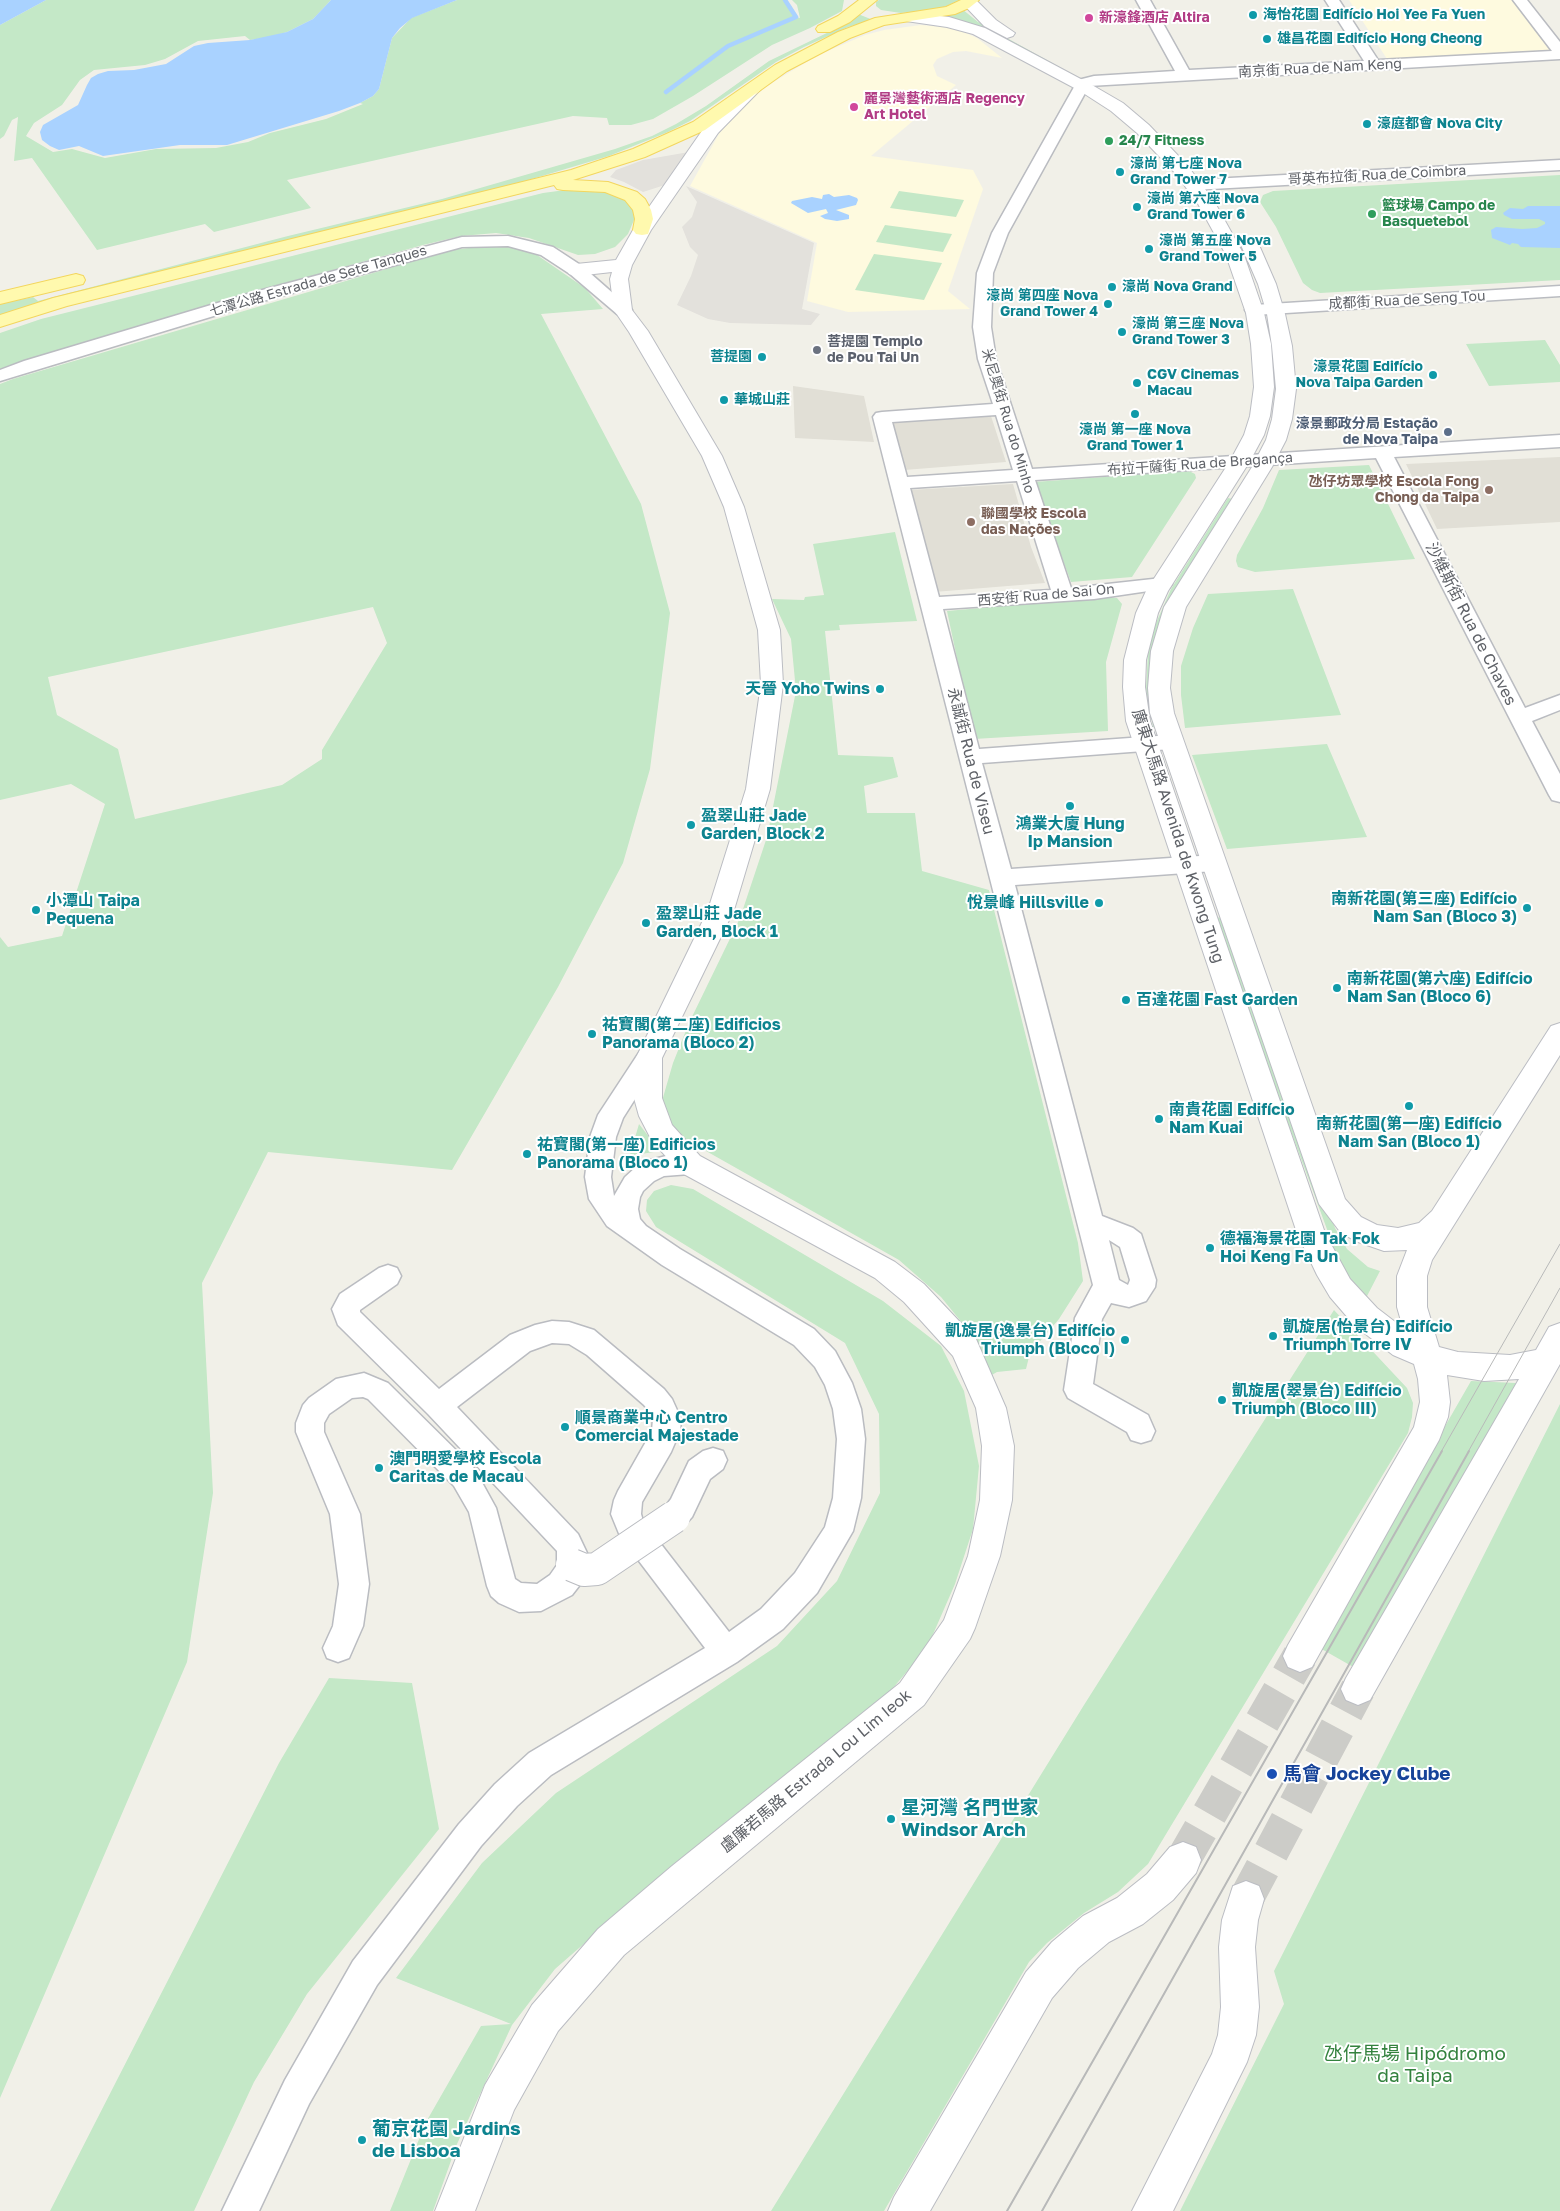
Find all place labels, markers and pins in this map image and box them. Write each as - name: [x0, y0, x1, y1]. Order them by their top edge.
- place label: 海怡花園 Edifício Hoi Yee Fa Yuen: [1263, 7, 1485, 23]
- marker: 海怡花園 Edifício Hoi Yee Fa Yuen: [1247, 9, 1259, 21]
- place label: 新濠鋒酒店 Altira: [1099, 10, 1210, 26]
- marker: 新濠鋒酒店 Altira: [1083, 12, 1095, 24]
- place label: 雄昌花園 Edifício Hong Cheong: [1277, 31, 1482, 47]
- marker: 雄昌花園 Edifício Hong Cheong: [1261, 33, 1273, 45]
- place label: 麗景灣藝術酒店 Regency Art Hotel: [864, 91, 1025, 124]
- marker: 麗景灣藝術酒店 Regency Art Hotel: [848, 101, 860, 113]
- place label: 濠庭都會 Nova City: [1377, 116, 1503, 132]
- marker: 濠庭都會 Nova City: [1361, 118, 1373, 130]
- place label: 24/7 Fitness: [1119, 133, 1204, 149]
- marker: 24/7 Fitness: [1103, 135, 1115, 147]
- place label: 濠尚 第七座 Nova Grand Tower 7: [1130, 156, 1242, 188]
- marker: 濠尚 第七座 Nova Grand Tower 7: [1114, 166, 1126, 178]
- place label: 濠尚 第六座 Nova Grand Tower 6: [1147, 191, 1259, 223]
- place label: 籃球場 Campo de Basquetebol: [1382, 198, 1495, 230]
- marker: 濠尚 第六座 Nova Grand Tower 6: [1131, 201, 1143, 213]
- marker: 籃球場 Campo de Basquetebol: [1366, 208, 1378, 220]
- place label: 濠尚 第五座 Nova Grand Tower 5: [1159, 233, 1271, 266]
- marker: 濠尚 第五座 Nova Grand Tower 5: [1143, 243, 1155, 255]
- place label: 濠尚 Nova Grand: [1122, 279, 1233, 295]
- marker: 濠尚 Nova Grand: [1106, 281, 1118, 293]
- place label: 濠尚 第四座 Nova Grand Tower 4: [986, 288, 1098, 321]
- marker: 濠尚 第四座 Nova Grand Tower 4: [1102, 298, 1114, 310]
- place label: 濠尚 第三座 Nova Grand Tower 3: [1132, 316, 1244, 348]
- marker: 濠尚 第三座 Nova Grand Tower 3: [1116, 326, 1128, 338]
- place label: 菩提園 Templo de Pou Tai Un: [827, 334, 923, 367]
- marker: 菩提園 Templo de Pou Tai Un: [811, 344, 823, 356]
- place label: 菩提園: [710, 349, 752, 365]
- marker: 菩提園: [756, 351, 768, 363]
- place label: 濠景花園 Edifício Nova Taipa Garden: [1296, 359, 1423, 392]
- place label: CGV Cinemas Macau: [1147, 367, 1239, 400]
- marker: 濠景花園 Edifício Nova Taipa Garden: [1427, 369, 1439, 381]
- marker: CGV Cinemas Macau: [1131, 377, 1143, 389]
- place label: 華城山莊: [734, 392, 790, 408]
- marker: 華城山莊: [718, 394, 730, 406]
- marker: 濠尚 第一座 Nova Grand Tower 1: [1129, 408, 1141, 420]
- place label: 濠景郵政分局 Estação de Nova Taipa: [1296, 416, 1438, 448]
- place label: 濠尚 第一座 Nova Grand Tower 1: [1079, 422, 1191, 454]
- marker: 濠景郵政分局 Estação de Nova Taipa: [1442, 426, 1454, 438]
- place label: 氹仔坊眾學校 Escola Fong Chong da Taipa: [1308, 474, 1479, 507]
- marker: 氹仔坊眾學校 Escola Fong Chong da Taipa: [1483, 484, 1495, 496]
- place label: 聯國學校 Escola das Nações: [981, 506, 1086, 538]
- marker: 聯國學校 Escola das Nações: [965, 516, 977, 528]
- place label: 天晉 Yoho Twins: [745, 679, 870, 699]
- marker: 天晉 Yoho Twins: [874, 683, 886, 695]
- marker: 鴻業大廈 Hung Ip Mansion: [1064, 800, 1076, 812]
- place label: 盈翠山莊 Jade Garden, Block 2: [701, 806, 825, 844]
- place label: 鴻業大廈 Hung Ip Mansion: [1015, 814, 1125, 852]
- marker: 盈翠山莊 Jade Garden, Block 2: [685, 819, 697, 831]
- place label: 南新花園(第三座) Edifício Nam San (Bloco 3): [1331, 889, 1517, 927]
- place label: 小潭山 Taipa Pequena: [46, 891, 140, 929]
- place label: 悅景峰 Hillsville: [967, 893, 1089, 913]
- marker: 悅景峰 Hillsville: [1093, 897, 1105, 909]
- marker: 南新花園(第三座) Edifício Nam San (Bloco 3): [1521, 902, 1533, 914]
- marker: 小潭山 Taipa Pequena: [30, 904, 42, 916]
- place label: 盈翠山莊 Jade Garden, Block 1: [656, 904, 778, 942]
- marker: 盈翠山莊 Jade Garden, Block 1: [640, 917, 652, 929]
- place label: 南新花園(第六座) Edifício Nam San (Bloco 6): [1347, 969, 1533, 1007]
- marker: 南新花園(第六座) Edifício Nam San (Bloco 6): [1331, 982, 1343, 994]
- place label: 百達花園 Fast Garden: [1136, 990, 1298, 1010]
- marker: 百達花園 Fast Garden: [1120, 994, 1132, 1006]
- place label: 祐寶閣(第二座) Edificios Panorama (Bloco 2): [602, 1015, 781, 1053]
- marker: 祐寶閣(第二座) Edificios Panorama (Bloco 2): [586, 1028, 598, 1040]
- place label: 南貴花園 Edifício Nam Kuai: [1169, 1100, 1295, 1138]
- marker: 南新花園(第一座) Edifício Nam San (Bloco 1): [1403, 1100, 1415, 1112]
- marker: 南貴花園 Edifício Nam Kuai: [1153, 1113, 1165, 1125]
- place label: 南新花園(第一座) Edifício Nam San (Bloco 1): [1316, 1114, 1502, 1152]
- place label: 祐寶閣(第一座) Edificios Panorama (Bloco 1): [537, 1135, 716, 1173]
- marker: 祐寶閣(第一座) Edificios Panorama (Bloco 1): [521, 1148, 533, 1160]
- place label: 德福海景花園 Tak Fok Hoi Keng Fa Un: [1220, 1229, 1380, 1267]
- marker: 德福海景花園 Tak Fok Hoi Keng Fa Un: [1204, 1242, 1216, 1254]
- place label: 凱旋居(怡景台) Edifício Triumph Torre IV: [1283, 1317, 1453, 1355]
- place label: 凱旋居(逸景台) Edifício Triumph (Bloco I): [945, 1321, 1115, 1359]
- marker: 凱旋居(怡景台) Edifício Triumph Torre IV: [1267, 1330, 1279, 1342]
- marker: 凱旋居(逸景台) Edifício Triumph (Bloco I): [1119, 1334, 1131, 1346]
- place label: 凱旋居(翠景台) Edifício Triumph (Bloco III): [1232, 1381, 1402, 1419]
- marker: 凱旋居(翠景台) Edifício Triumph (Bloco III): [1216, 1394, 1228, 1406]
- place label: 順景商業中心 Centro Comercial Majestade: [575, 1408, 739, 1446]
- marker: 順景商業中心 Centro Comercial Majestade: [559, 1421, 571, 1433]
- place label: 澳門明愛學校 Escola Caritas de Macau: [389, 1449, 541, 1487]
- marker: 澳門明愛學校 Escola Caritas de Macau: [373, 1462, 385, 1474]
- place label: 馬會 Jockey Clube: [1283, 1763, 1451, 1785]
- marker: 馬會 Jockey Clube: [1265, 1767, 1279, 1781]
- place label: 星河灣 名門世家 Windsor Arch: [901, 1797, 1039, 1841]
- marker: 星河灣 名門世家 Windsor Arch: [885, 1813, 897, 1825]
- place label: 葡京花園 Jardins de Lisboa: [372, 2118, 521, 2162]
- marker: 葡京花園 Jardins de Lisboa: [356, 2134, 368, 2146]

